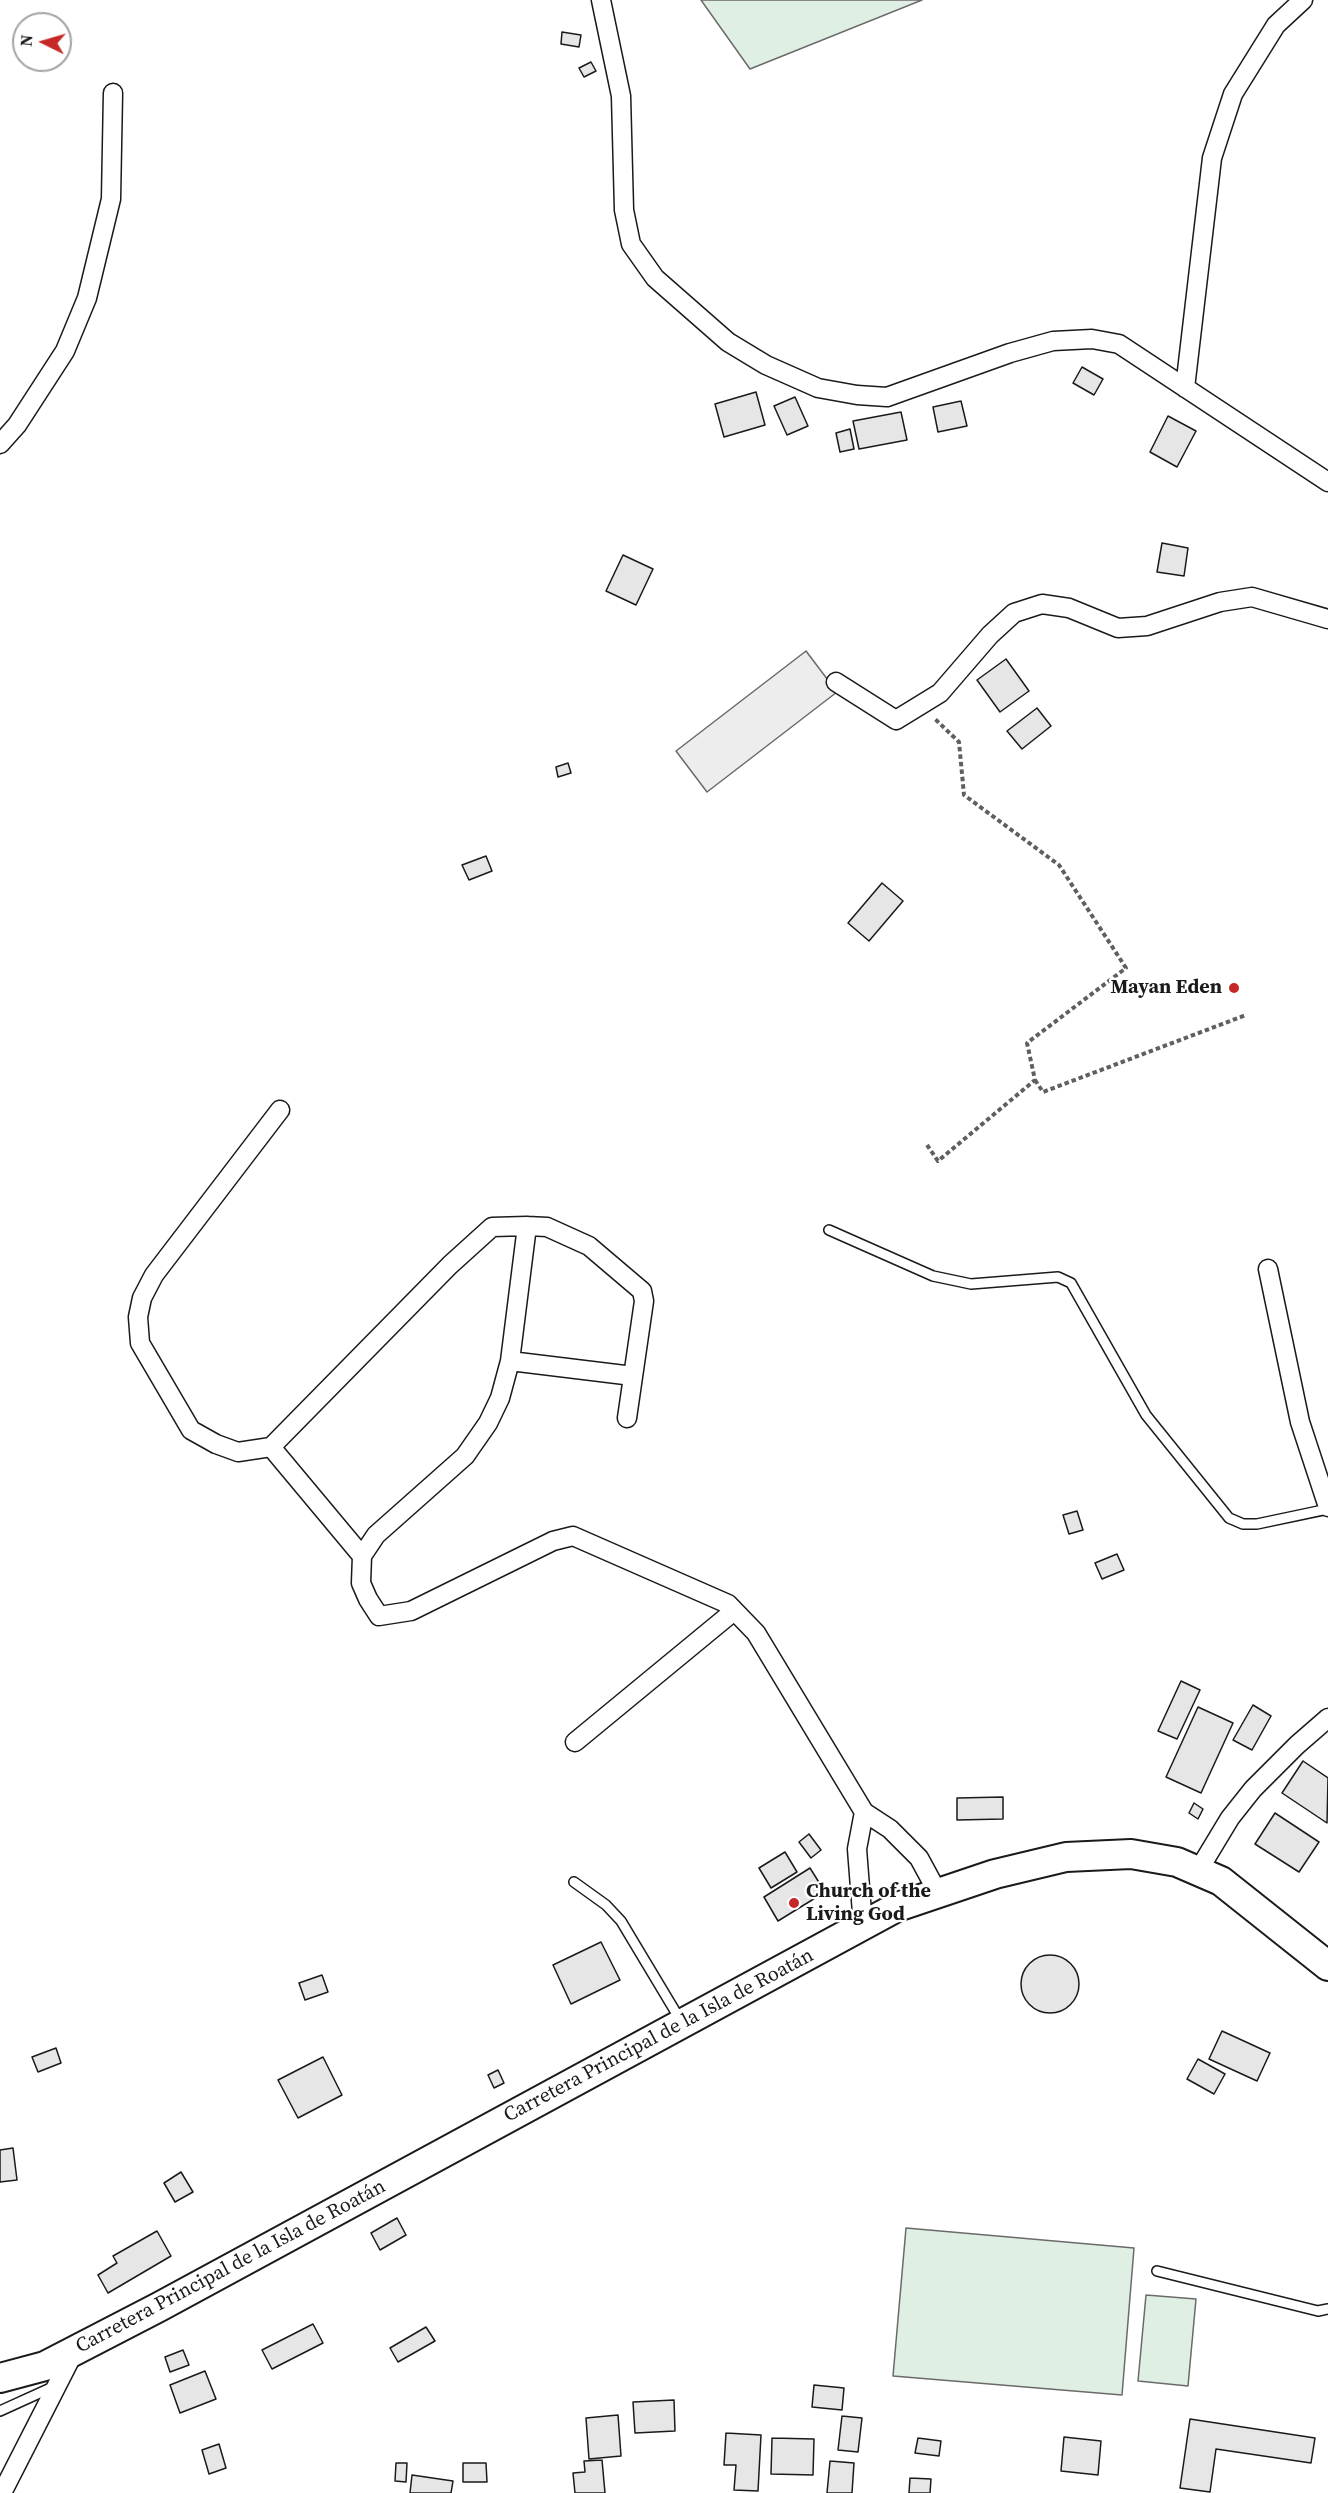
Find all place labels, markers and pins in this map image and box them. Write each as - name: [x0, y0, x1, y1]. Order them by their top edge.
- place label: Mayan Eden: [1110, 976, 1222, 1000]
- marker: Mayan Eden: [1227, 981, 1241, 995]
- place label: Church of the Living God: [806, 1880, 931, 1927]
- marker: Church of the Living God: [787, 1896, 801, 1910]

